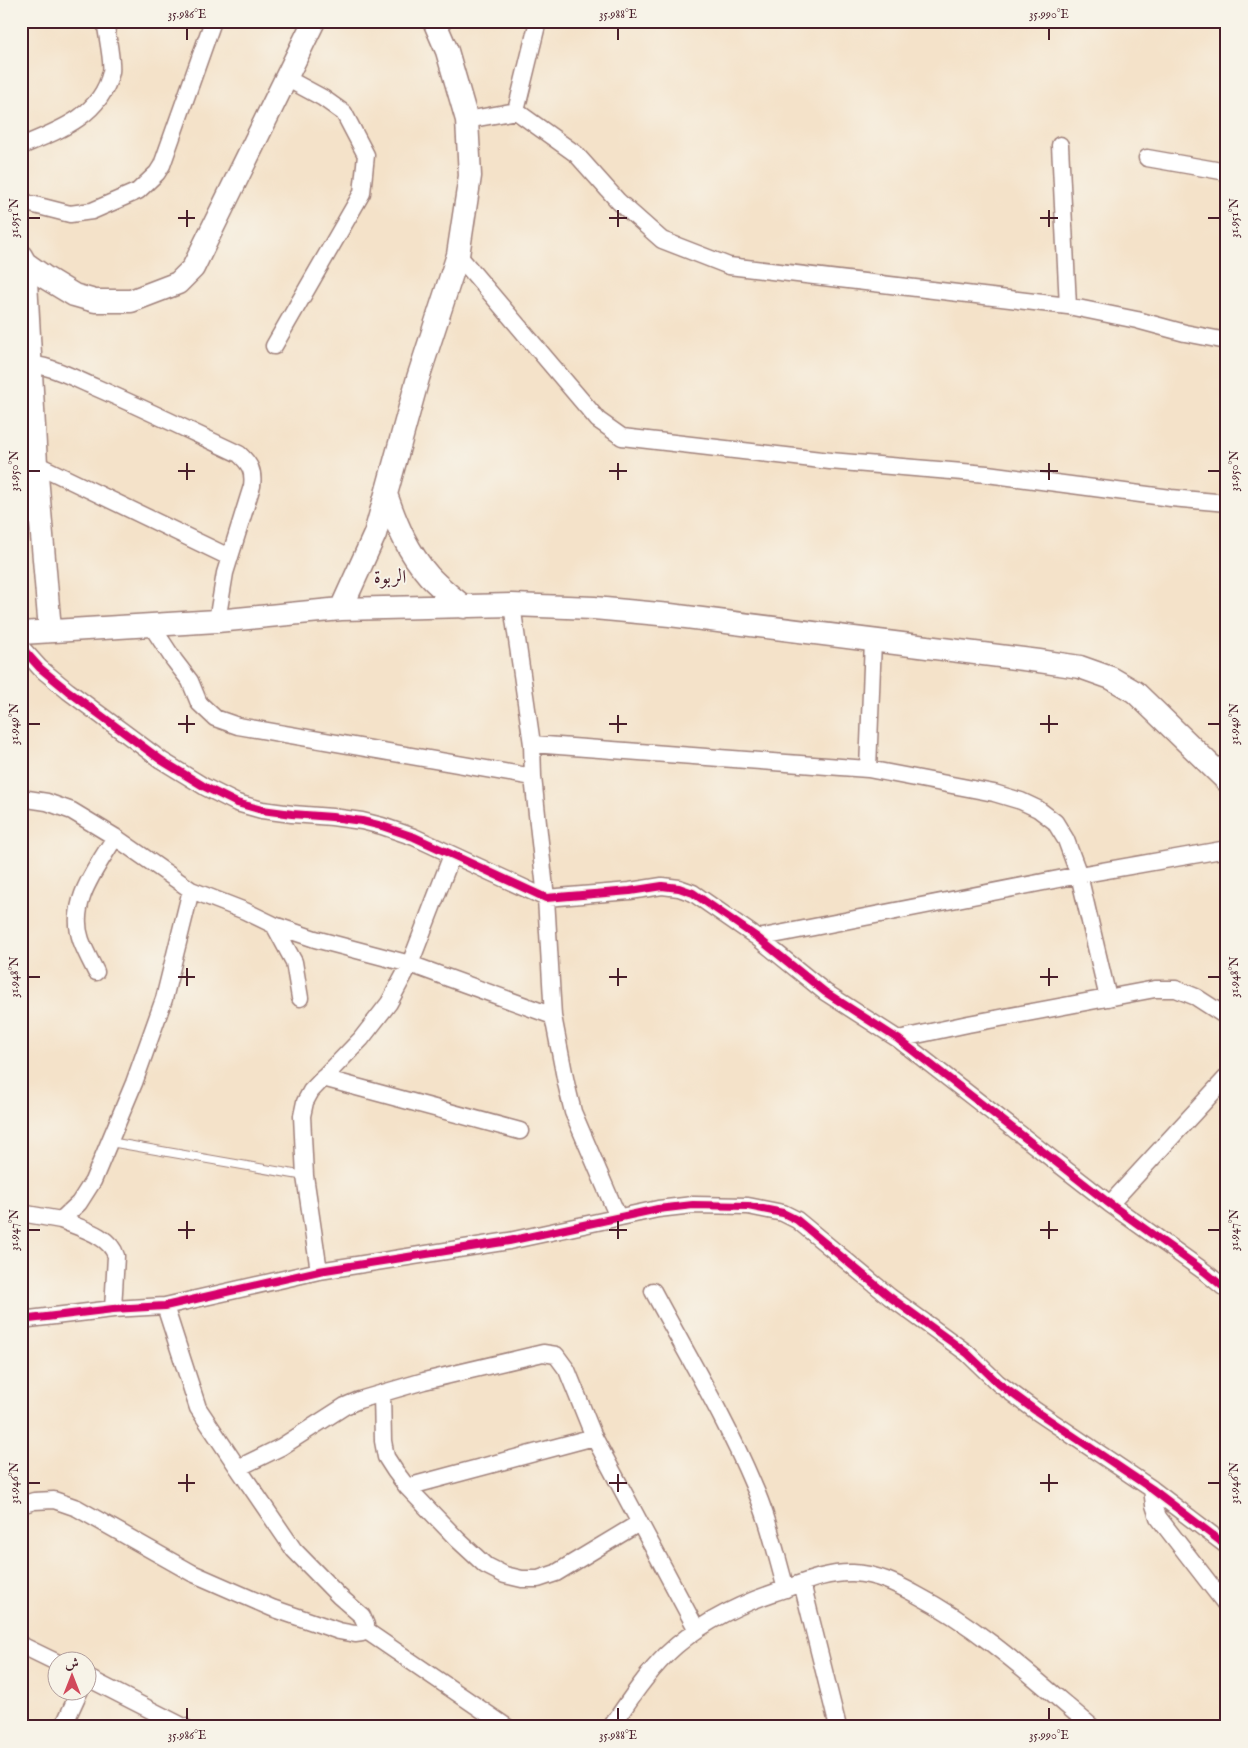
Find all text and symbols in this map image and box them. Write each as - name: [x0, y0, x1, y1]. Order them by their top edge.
- text: 35.986°E: [168, 7, 206, 22]
- text: 35.988°E: [599, 7, 637, 22]
- text: 35.990°E: [1029, 7, 1069, 22]
- text: 31.951°N: [7, 198, 22, 238]
- text: 31.951°N: [1227, 198, 1242, 238]
- text: 31.950°N: [7, 450, 22, 492]
- text: 31.950°N: [1227, 450, 1242, 492]
- district label: الربوة: [374, 566, 406, 590]
- text: 31.949°N: [7, 702, 22, 745]
- text: 31.949°N: [1227, 702, 1242, 745]
- text: 31.948°N: [7, 956, 22, 998]
- text: 31.948°N: [1227, 956, 1242, 998]
- text: 31.947°N: [7, 1208, 22, 1251]
- text: 31.947°N: [1227, 1208, 1242, 1251]
- text: 31.946°N: [7, 1461, 22, 1504]
- text: 31.946°N: [1227, 1461, 1242, 1504]
- north arrow: [48, 1650, 98, 1700]
- text: ش: [65, 1655, 79, 1673]
- text: 35.986°E: [168, 1728, 206, 1743]
- text: 35.988°E: [599, 1728, 637, 1743]
- text: 35.990°E: [1029, 1728, 1069, 1743]

